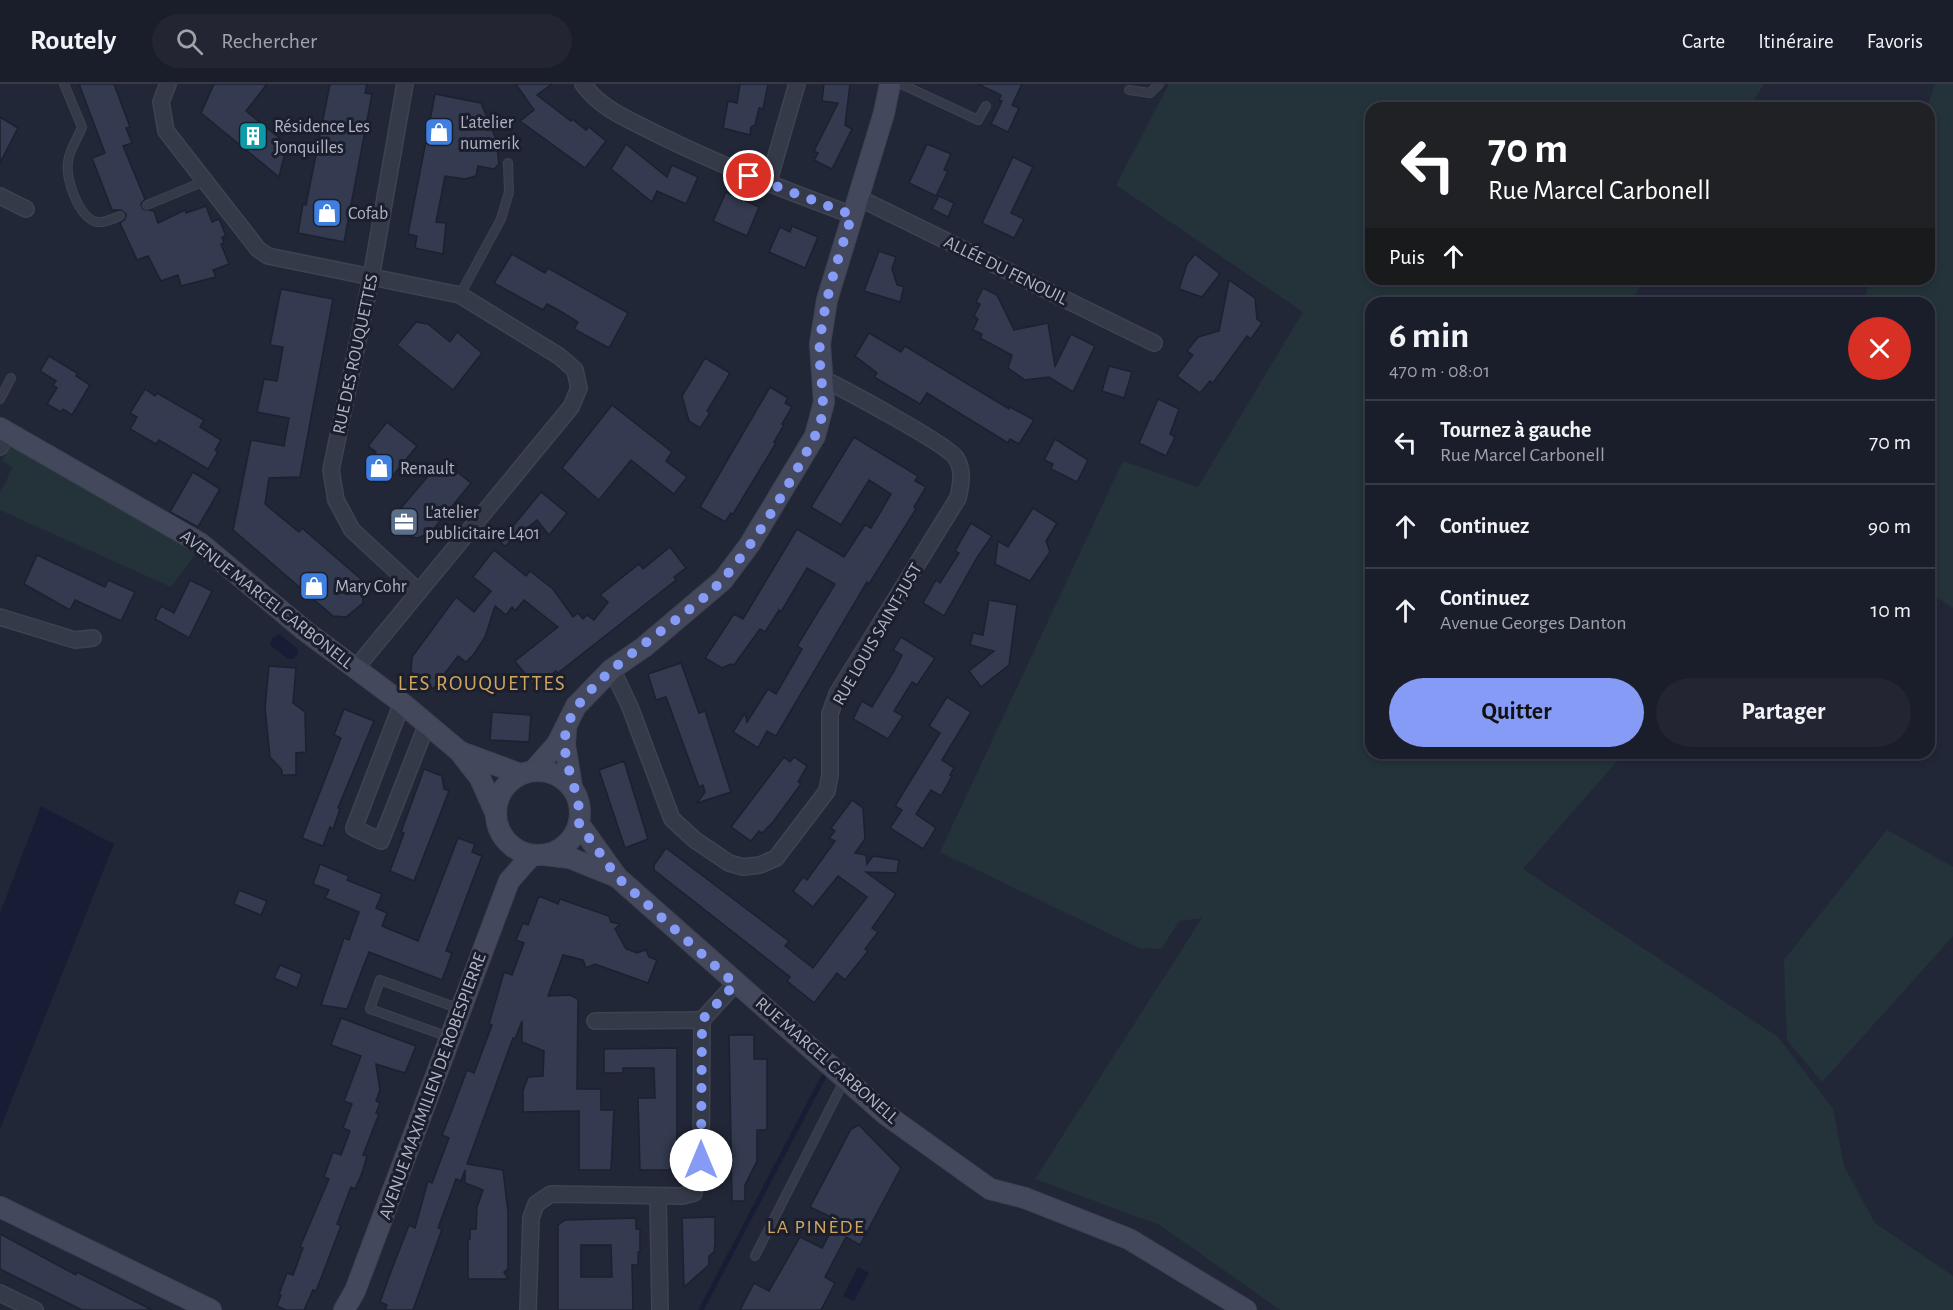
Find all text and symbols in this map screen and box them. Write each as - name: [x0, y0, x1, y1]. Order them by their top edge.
- search box: [152, 14, 572, 68]
- icon: search: [173, 25, 206, 58]
- text: Routely: [30, 27, 116, 55]
- text: Rechercher: [221, 30, 317, 52]
- text: Carte: [1682, 31, 1725, 52]
- text: Itinéraire: [1758, 31, 1834, 52]
- text: Favoris: [1867, 31, 1923, 52]
- place label: L'atelier numerik: [460, 114, 520, 153]
- shop icon: L'atelier numerik: [423, 116, 455, 148]
- place label: Résidence Les Jonquilles: [274, 118, 370, 157]
- building icon: Résidence Les Jonquilles: [237, 120, 269, 152]
- icon: left: [1389, 126, 1467, 204]
- text: 70 m: [1488, 128, 1568, 170]
- pin: [723, 150, 774, 201]
- icon: arrive: [732, 159, 765, 192]
- text: Rue Marcel Carbonell: [1488, 177, 1711, 204]
- shop icon: Cofab: [311, 197, 343, 229]
- place label: Cofab: [348, 205, 388, 223]
- street label: ALLÉE DU FENOUIL: [941, 231, 1072, 309]
- icon: ahead: [1437, 240, 1470, 273]
- text: Puis: [1389, 246, 1425, 268]
- street label: RUE DES ROUQUETTES: [330, 273, 382, 436]
- button: close: [1848, 317, 1911, 380]
- text: 6 min: [1389, 318, 1469, 354]
- text: 470 m · 08:01: [1389, 361, 1490, 381]
- text: Tournez à gauche: [1440, 419, 1591, 441]
- icon: left: [1389, 426, 1422, 459]
- text: 70 m: [1869, 431, 1911, 453]
- text: Rue Marcel Carbonell: [1440, 445, 1605, 465]
- shop icon: Renault: [363, 452, 395, 484]
- place label: Renault: [400, 460, 455, 478]
- place label: L'atelier publicitaire L401: [425, 504, 540, 543]
- office icon: L'atelier publicitaire L401: [388, 506, 420, 538]
- icon: ahead: [1389, 510, 1422, 543]
- text: Continuez: [1440, 515, 1529, 537]
- text: 90 m: [1868, 515, 1911, 537]
- street label: AVENUE MARCEL CARBONELL: [177, 527, 357, 673]
- street label: RUE LOUIS SAINT-JUST: [830, 560, 926, 709]
- shop icon: Mary Cohr: [298, 570, 330, 602]
- place label: Mary Cohr: [335, 578, 407, 596]
- text: Continuez: [1440, 587, 1529, 609]
- icon: ahead: [1389, 594, 1422, 627]
- text: 10 m: [1871, 599, 1911, 621]
- text: Avenue Georges Danton: [1440, 613, 1626, 633]
- district label: LES ROUQUETTES: [398, 673, 566, 694]
- button: Quitter: [1389, 678, 1644, 747]
- button: Partager: [1656, 678, 1911, 747]
- street label: AVENUE MAXIMILIEN DE ROBESPIERRE: [376, 950, 490, 1222]
- street label: RUE MARCEL CARBONELL: [752, 994, 901, 1128]
- position arrow: [669, 1128, 733, 1192]
- district label: LA PINÈDE: [767, 1216, 865, 1237]

